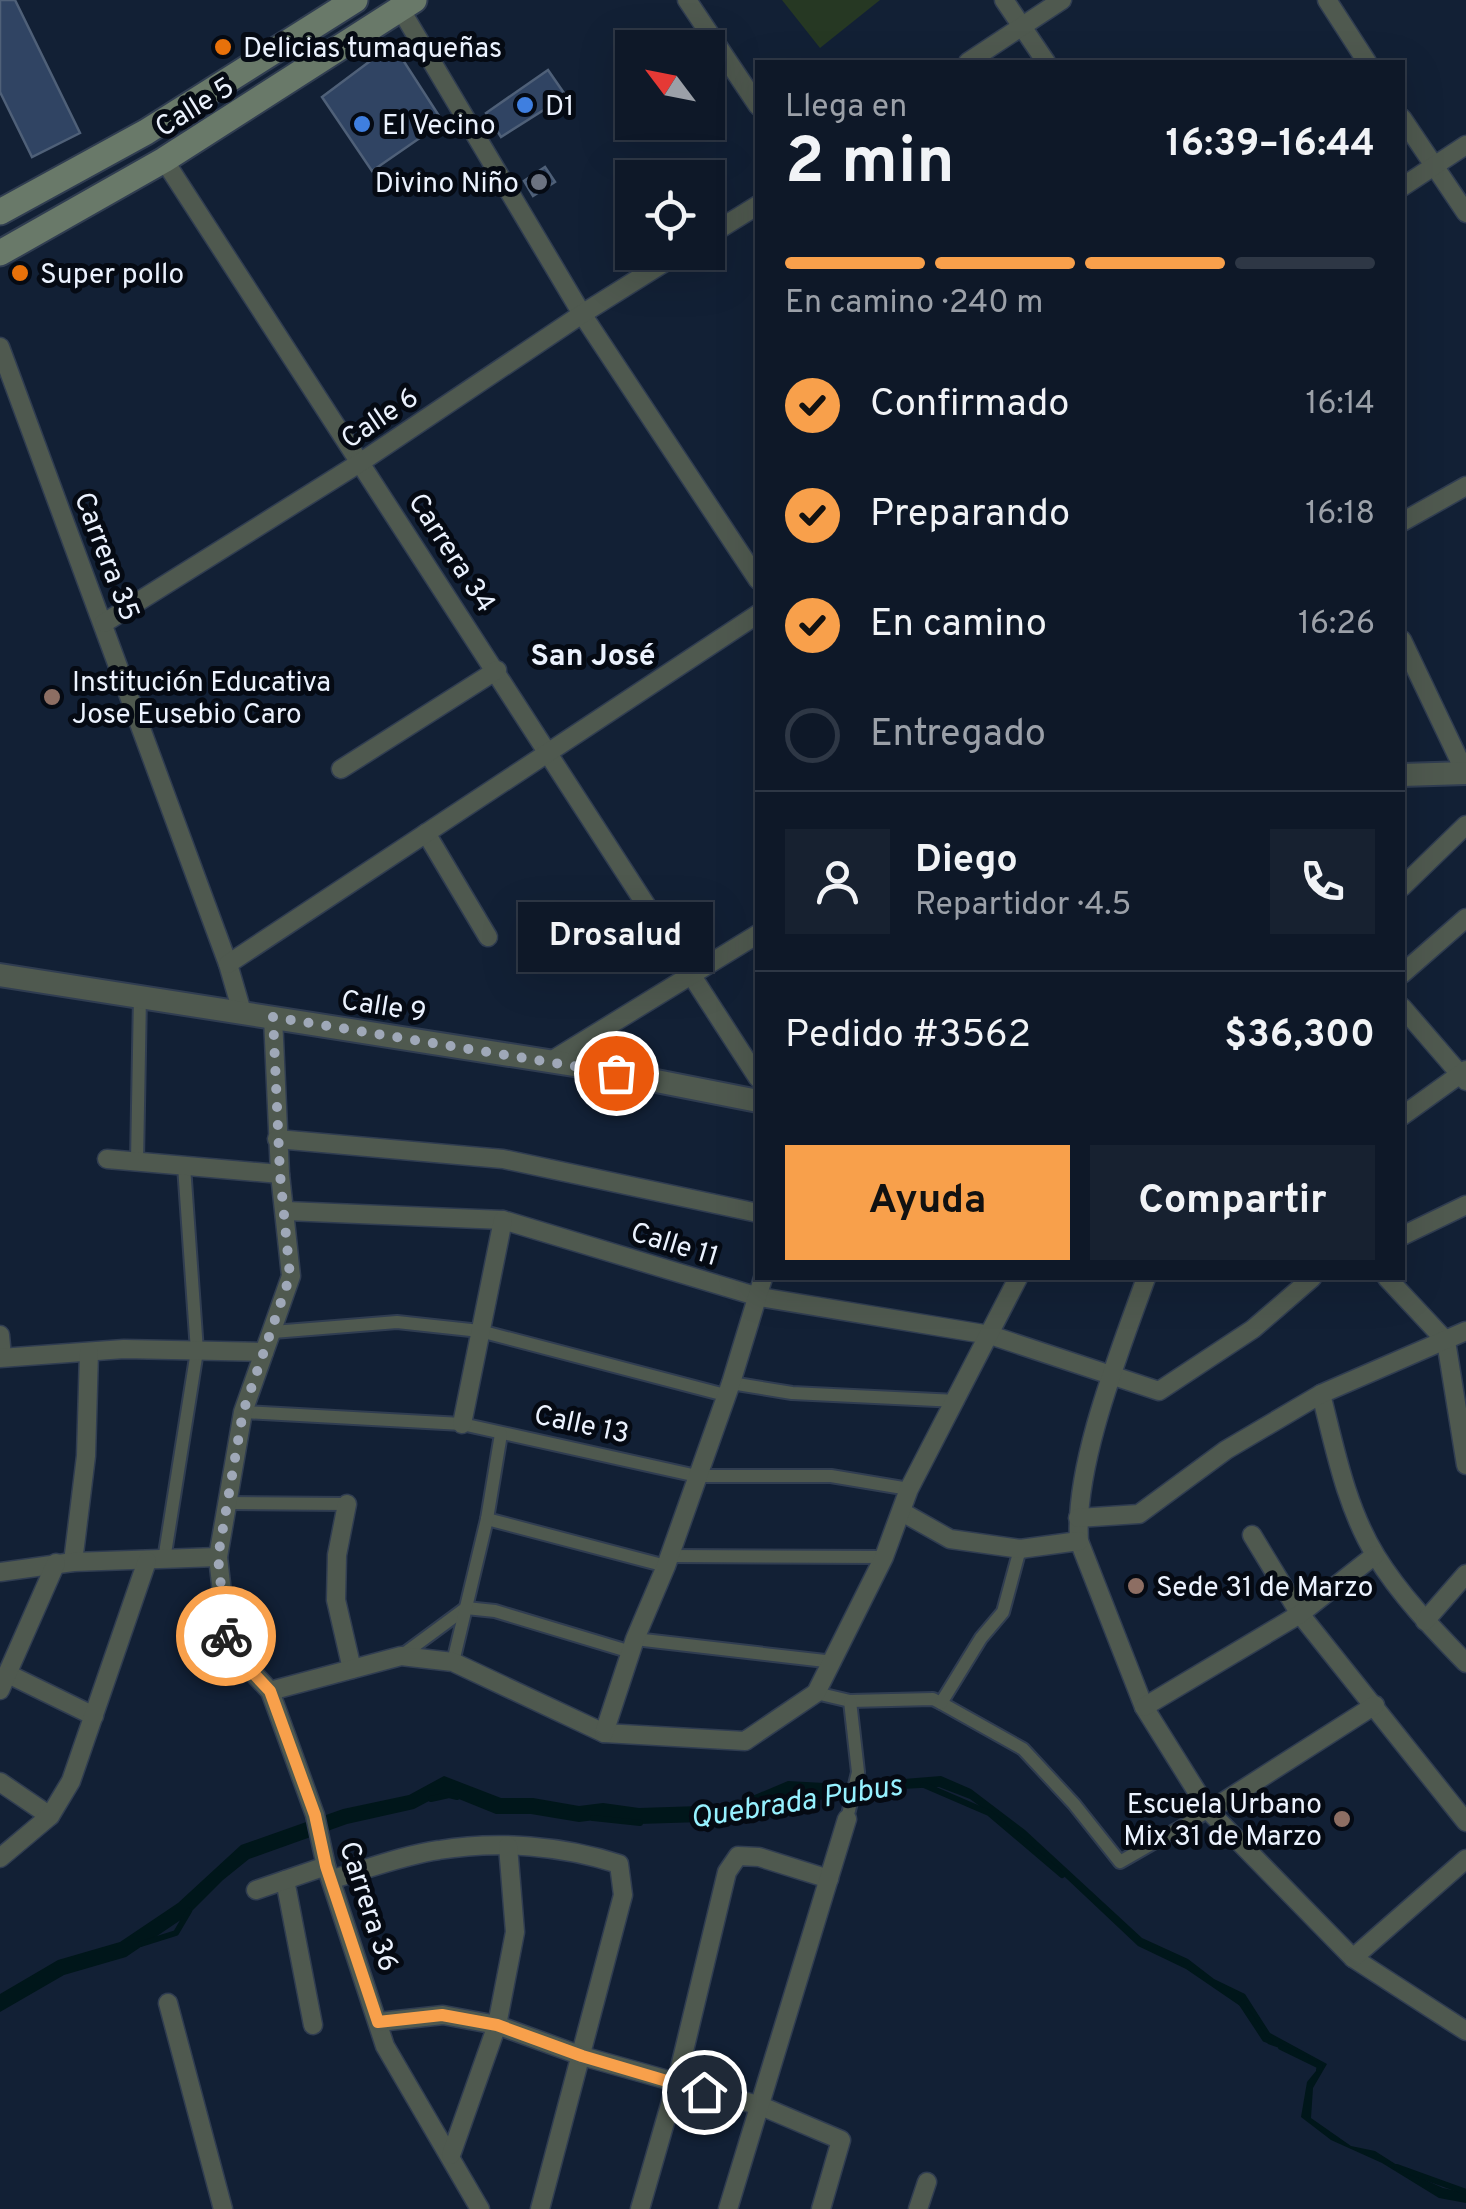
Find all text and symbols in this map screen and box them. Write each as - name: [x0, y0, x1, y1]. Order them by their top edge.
- north arrow: [615, 30, 725, 140]
- map controls: [615, 30, 725, 270]
- place label: Delicias tumaqueñas: [243, 32, 502, 68]
- marker: Delicias tumaqueñas: [212, 36, 234, 58]
- street label: Calle 5: [149, 70, 242, 147]
- text: Llega en: [785, 88, 907, 128]
- place label: D1: [545, 90, 575, 126]
- marker: D1: [514, 94, 536, 116]
- place label: El Vecino: [382, 109, 496, 145]
- marker: El Vecino: [351, 113, 373, 135]
- text: 16:39–16:44: [1165, 121, 1375, 170]
- text: 2 min: [785, 124, 955, 206]
- button: locate: [615, 160, 725, 270]
- place label: Divino Niño: [375, 167, 519, 203]
- marker: Divino Niño: [528, 171, 550, 193]
- place label: Super pollo: [40, 258, 184, 294]
- marker: Super pollo: [9, 262, 31, 284]
- text: En camino · 240 m: [785, 284, 1043, 324]
- icon: check: [785, 378, 840, 433]
- street label: Calle 6: [335, 381, 426, 458]
- text: Confirmado: [870, 381, 1070, 430]
- text: 16:14: [1306, 385, 1375, 425]
- street label: Carrera 35: [64, 487, 146, 627]
- street label: Carrera 34: [399, 487, 502, 620]
- icon: check: [785, 488, 840, 543]
- text: Preparando: [870, 491, 1070, 540]
- text: 16:18: [1305, 495, 1375, 535]
- icon: check: [785, 598, 840, 653]
- text: En camino: [870, 601, 1047, 650]
- text: 16:26: [1298, 605, 1375, 645]
- district label: San José: [530, 639, 656, 676]
- place label: Institución Educativa Jose Eusebio Caro: [72, 666, 331, 734]
- marker: Institución Educativa Jose Eusebio Caro: [41, 686, 63, 708]
- text: Entregado: [870, 711, 1046, 760]
- button: person: [785, 829, 890, 934]
- button: phone: [1270, 829, 1375, 934]
- text: Diego: [915, 837, 1018, 886]
- text: Repartidor · 4.5: [915, 886, 1131, 926]
- callout: Drosalud: [518, 903, 714, 973]
- text: Drosalud: [549, 917, 682, 957]
- street label: Calle 9: [338, 983, 429, 1032]
- text: Pedido #3562: [785, 1012, 1031, 1061]
- text: $36,300: [1224, 1012, 1375, 1061]
- pin: [574, 1031, 659, 1116]
- icon: bag: [589, 1046, 644, 1101]
- button: Ayuda: [785, 1145, 1070, 1260]
- button: Compartir: [1090, 1145, 1375, 1260]
- street label: Calle 11: [626, 1215, 722, 1276]
- street label: Calle 13: [530, 1398, 632, 1454]
- place label: Sede 31 de Marzo: [1156, 1571, 1373, 1607]
- marker: Sede 31 de Marzo: [1125, 1575, 1147, 1597]
- courier: [176, 1586, 276, 1686]
- icon: bike: [199, 1609, 254, 1664]
- water label: Quebrada Pubus: [688, 1768, 905, 1838]
- place label: Escuela Urbano Mix 31 de Marzo: [1123, 1788, 1322, 1856]
- marker: Escuela Urbano Mix 31 de Marzo: [1331, 1808, 1353, 1830]
- street label: Carrera 36: [329, 1837, 405, 1977]
- pin: [662, 2050, 747, 2135]
- icon: home: [677, 2065, 732, 2120]

